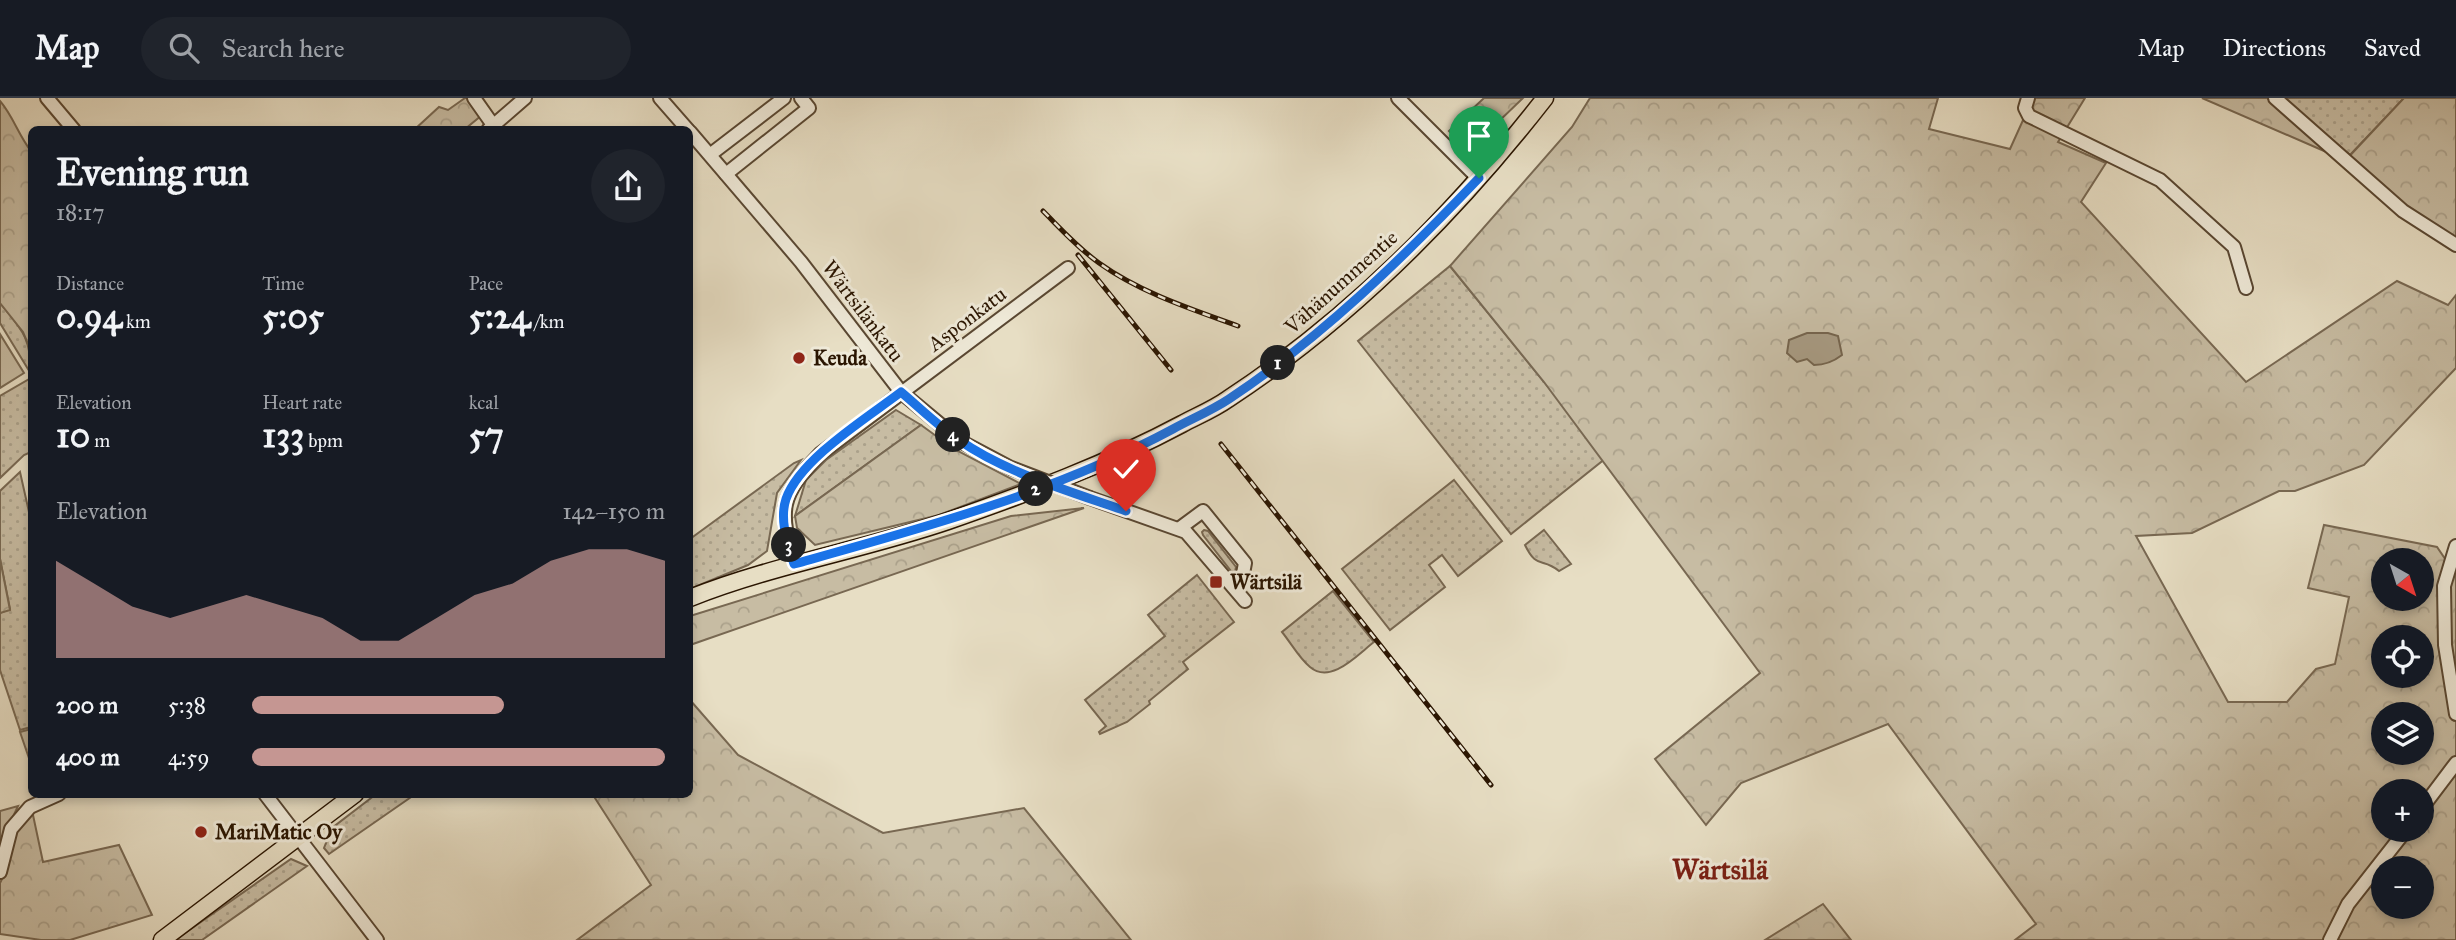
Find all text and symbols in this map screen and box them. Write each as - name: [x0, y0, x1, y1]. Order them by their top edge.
- search box: [141, 17, 631, 80]
- text: Map: [35, 28, 99, 68]
- icon: search: [165, 29, 203, 67]
- text: Search here: [221, 32, 345, 64]
- text: Map: [2138, 33, 2185, 63]
- text: Directions: [2223, 33, 2326, 63]
- text: Saved: [2364, 33, 2421, 63]
- pin: [1449, 106, 1509, 178]
- icon: arrive: [1460, 117, 1498, 155]
- text: Evening run: [56, 149, 249, 195]
- button: share: [591, 149, 665, 223]
- text: 18:17: [56, 198, 104, 226]
- street label: Vähänummentie: [1278, 224, 1403, 340]
- street label: Wärtsilänkatu: [816, 255, 910, 367]
- text: Distance: [56, 272, 124, 295]
- text: Time: [262, 272, 304, 295]
- text: Pace: [469, 272, 503, 295]
- street label: Asponkatu: [922, 281, 1011, 358]
- text: 0.94: [56, 295, 122, 338]
- text: 5:05: [262, 295, 324, 338]
- text: 5:24: [469, 295, 531, 338]
- text: km: [122, 310, 151, 333]
- text: /km: [531, 310, 565, 333]
- place label: Keuda: [813, 345, 868, 371]
- pin: 1: [1260, 345, 1296, 380]
- marker: Keuda: [791, 350, 807, 366]
- text: 1: [1274, 351, 1281, 374]
- text: Elevation: [56, 391, 131, 414]
- text: Heart rate: [262, 391, 342, 414]
- text: kcal: [469, 391, 499, 414]
- text: 10: [56, 414, 90, 457]
- text: 133: [262, 414, 304, 457]
- text: 57: [469, 414, 504, 457]
- pin: 4: [936, 418, 970, 452]
- text: 4: [947, 423, 958, 446]
- text: m: [90, 429, 110, 452]
- text: bpm: [304, 429, 343, 452]
- pin: [1096, 439, 1156, 511]
- icon: check: [1107, 450, 1145, 488]
- pin: 2: [1018, 472, 1054, 506]
- text: 2: [1031, 477, 1040, 500]
- text: Elevation: [56, 497, 147, 525]
- text: 142–150 m: [562, 497, 665, 525]
- pin: 3: [772, 528, 806, 562]
- text: 3: [785, 533, 792, 556]
- north arrow: [2371, 548, 2434, 611]
- map controls: [2371, 548, 2434, 919]
- place label: Wärtsilä: [1230, 569, 1303, 595]
- marker: Wärtsilä: [1208, 574, 1224, 590]
- button: locate: [2371, 625, 2434, 688]
- text: 200 m: [56, 691, 118, 719]
- text: 5:38: [168, 691, 206, 719]
- button: layers: [2371, 702, 2434, 765]
- text: 400 m: [56, 743, 120, 771]
- text: 4:59: [168, 743, 210, 771]
- button: +: [2371, 779, 2434, 842]
- place label: MariMatic Oy: [215, 819, 343, 845]
- marker: MariMatic Oy: [193, 824, 209, 840]
- district label: Wärtsilä: [1672, 852, 1769, 887]
- button: −: [2371, 856, 2434, 919]

